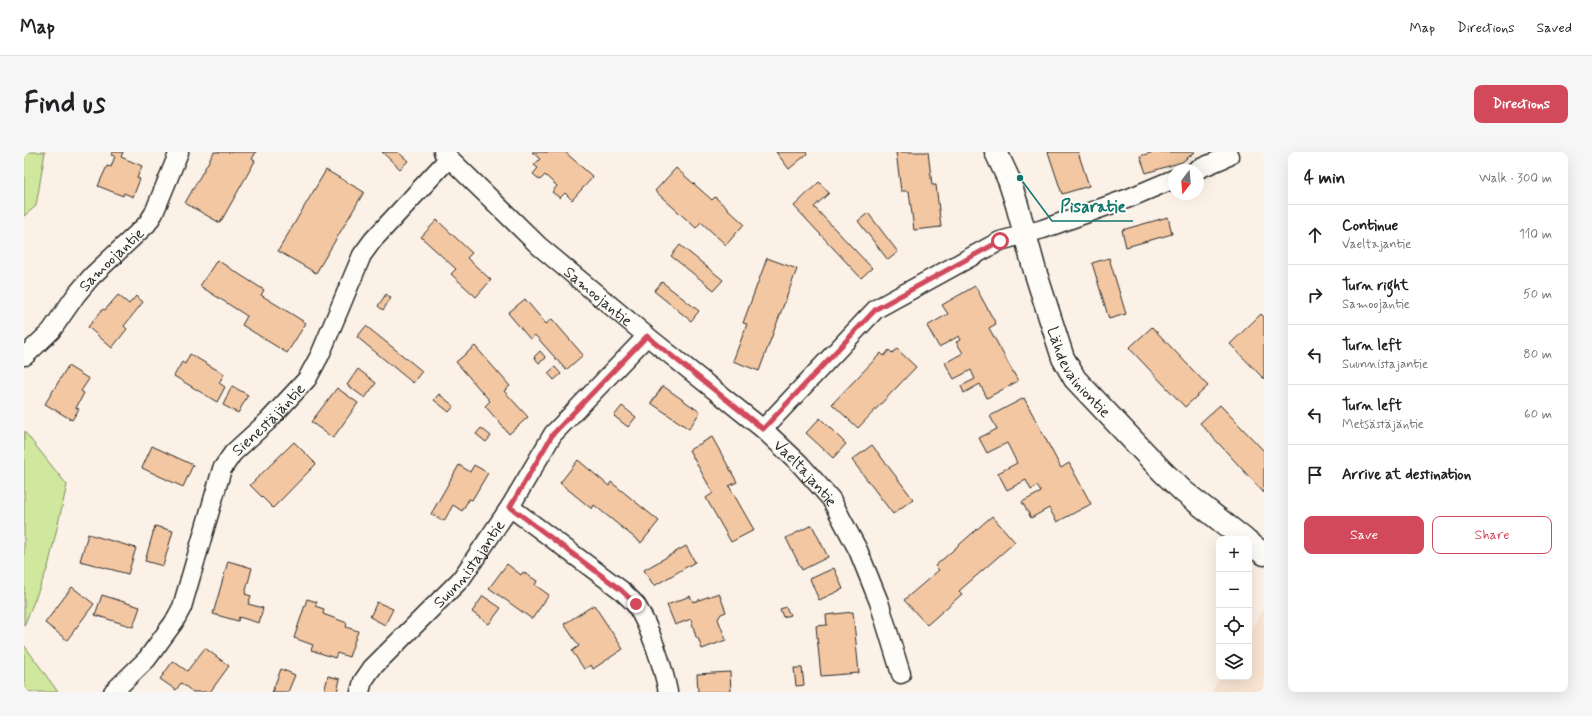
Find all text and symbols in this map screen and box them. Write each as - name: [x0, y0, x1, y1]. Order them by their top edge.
- text: Map: [20, 15, 55, 40]
- text: Map: [1409, 19, 1435, 37]
- text: Directions: [1457, 19, 1515, 37]
- text: Saved: [1537, 19, 1572, 37]
- button: Directions: [1474, 85, 1568, 123]
- text: Find us: [24, 86, 105, 123]
- north arrow: [1168, 164, 1204, 200]
- text: 4 min: [1304, 167, 1345, 189]
- text: Walk · 300 m: [1479, 170, 1552, 187]
- callout: Pisaratie: [1052, 192, 1133, 221]
- text: Pisaratie: [1060, 196, 1126, 218]
- text: Continue: [1342, 216, 1398, 236]
- street label: Samoojantie: [74, 223, 149, 296]
- icon: ahead: [1304, 224, 1326, 246]
- text: 110 m: [1519, 226, 1552, 243]
- route start: [991, 232, 1009, 250]
- text: Vaeltajantie: [1342, 236, 1411, 253]
- street label: Samoojantie: [559, 262, 637, 332]
- text: Turn right: [1342, 276, 1409, 296]
- icon: right: [1304, 284, 1326, 306]
- text: 50 m: [1523, 286, 1552, 303]
- text: Samoojantie: [1342, 296, 1410, 313]
- street label: Lähdevainiontie: [1042, 324, 1115, 423]
- text: Turn left: [1342, 336, 1402, 356]
- icon: left: [1304, 344, 1326, 366]
- text: 80 m: [1523, 346, 1552, 363]
- text: Suunnistajantie: [1342, 356, 1428, 373]
- street label: Sienestäjäntie: [228, 379, 310, 461]
- text: Turn left: [1342, 396, 1402, 416]
- icon: left: [1304, 404, 1326, 426]
- text: 60 m: [1524, 406, 1552, 423]
- text: Metsästäjäntie: [1342, 416, 1424, 433]
- street label: Vaeltajantie: [768, 435, 842, 510]
- icon: arrive: [1304, 464, 1326, 486]
- text: Arrive at destination: [1342, 465, 1471, 485]
- street label: Suunnistajantie: [429, 516, 510, 613]
- button: Save: [1304, 516, 1424, 554]
- button: Share: [1432, 516, 1552, 554]
- map controls: [1216, 536, 1252, 680]
- button: +: [1216, 536, 1252, 572]
- button: −: [1216, 572, 1252, 608]
- route end: [627, 595, 645, 613]
- button: locate: [1216, 608, 1252, 644]
- button: layers: [1216, 644, 1252, 680]

